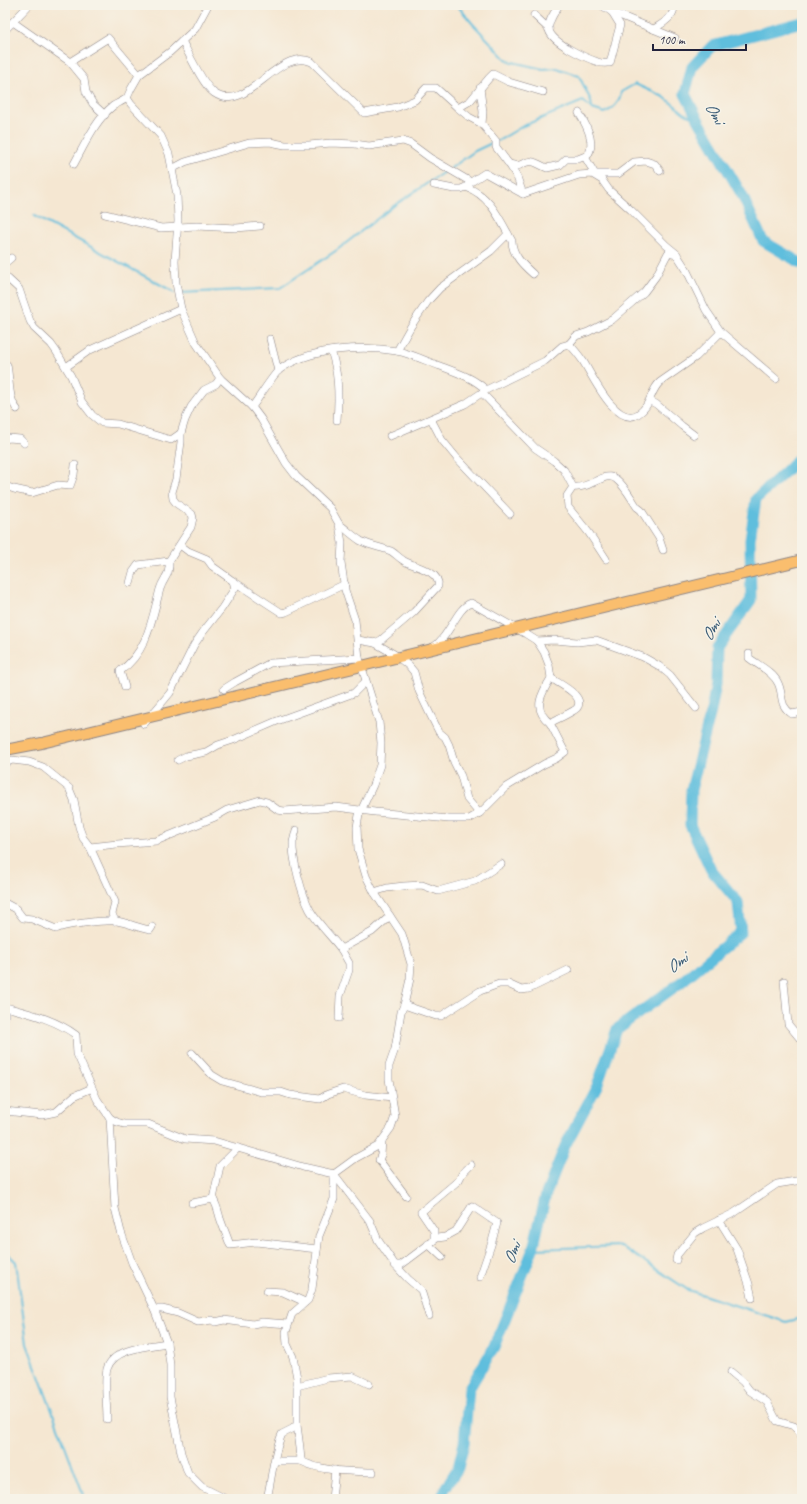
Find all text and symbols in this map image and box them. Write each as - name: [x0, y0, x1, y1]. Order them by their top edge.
- scale bar: [653, 26, 746, 52]
- text: 100 m: [659, 32, 686, 48]
- water label: Omi: [701, 98, 732, 132]
- water label: Omi: [697, 611, 728, 645]
- water label: Omi: [662, 945, 696, 978]
- water label: Omi: [498, 1235, 527, 1267]

